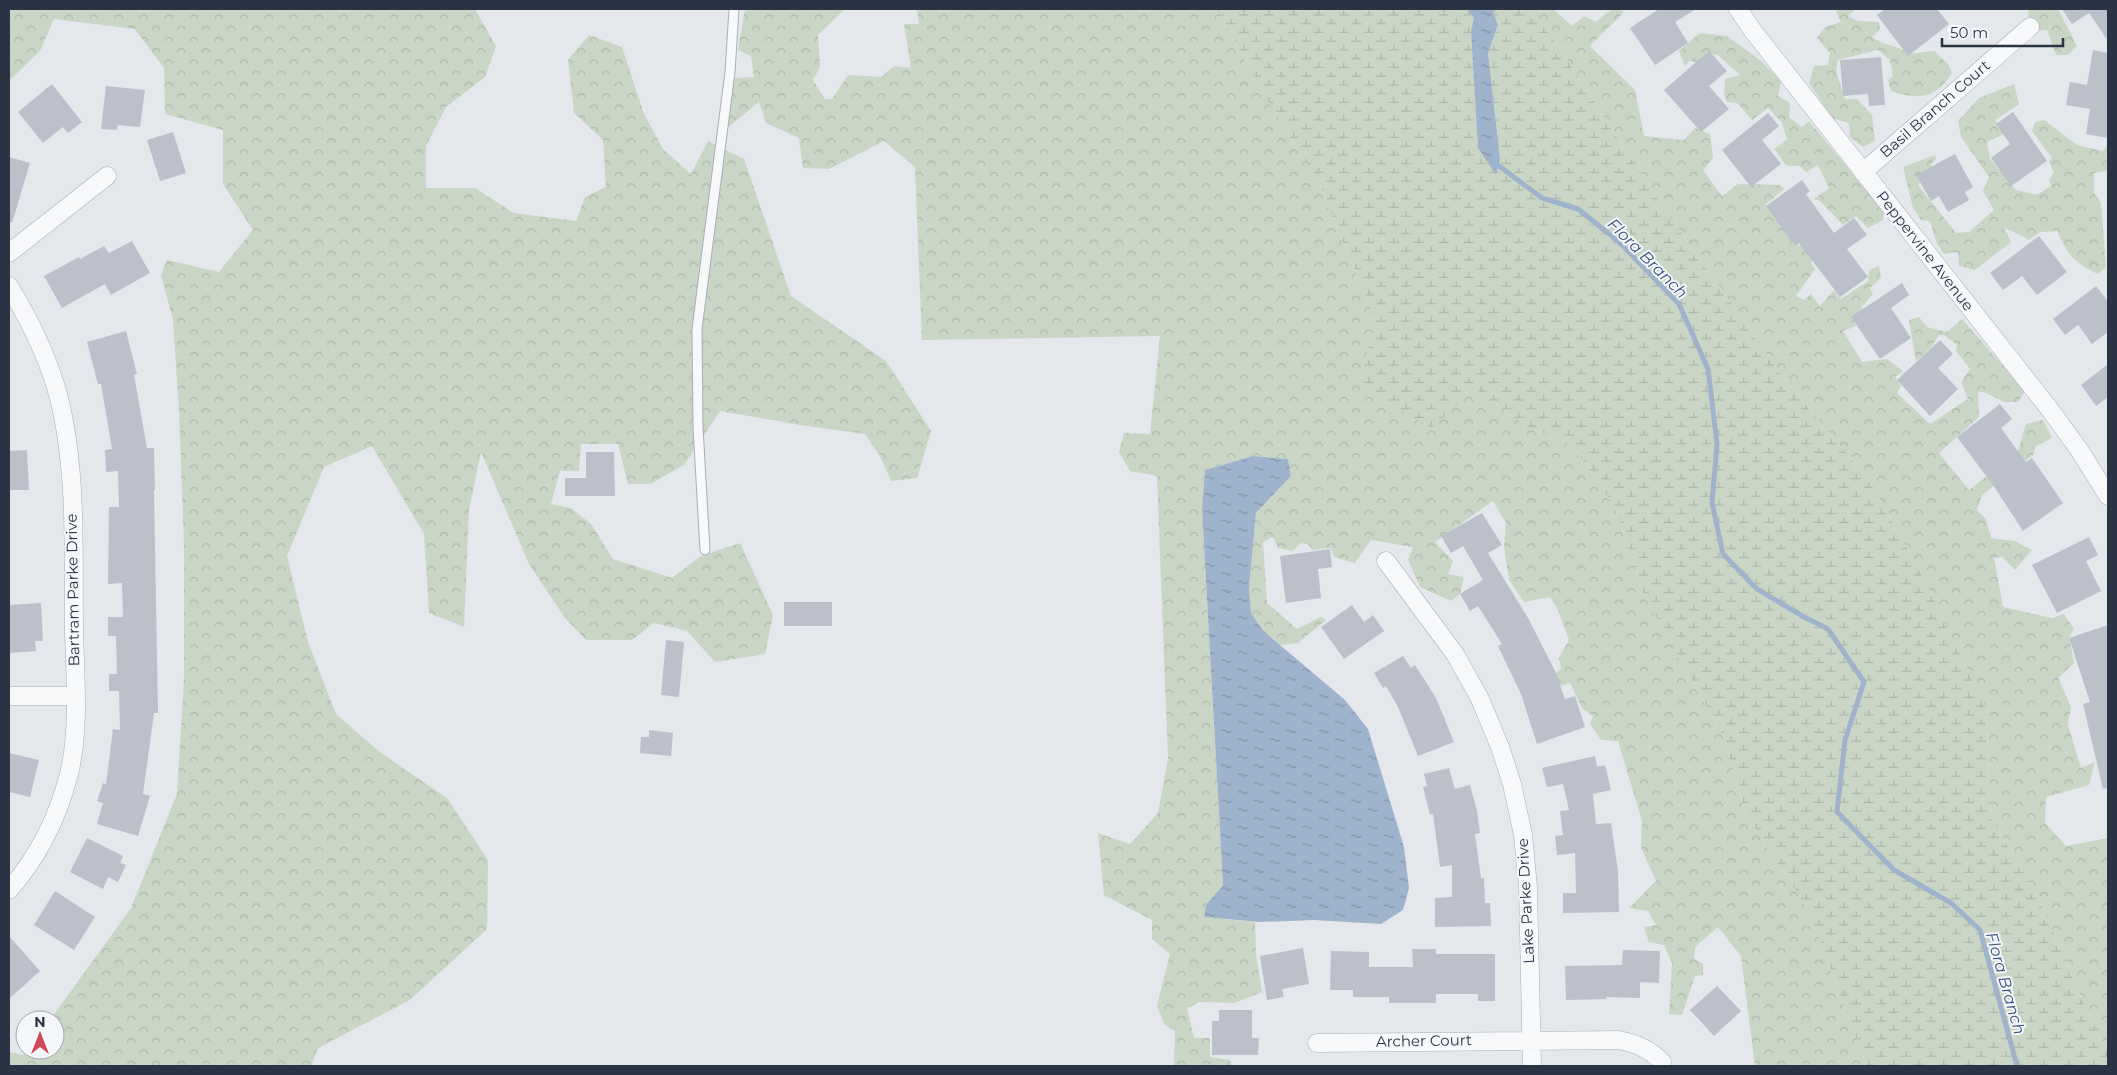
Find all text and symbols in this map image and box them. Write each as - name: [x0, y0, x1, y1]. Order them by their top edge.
- scale bar: [1942, 15, 2063, 47]
- text: 50 m: [1950, 23, 1988, 42]
- street label: Basil Branch Court: [1876, 56, 1994, 162]
- street label: Peppervine Avenue: [1873, 187, 1978, 315]
- water label: Flora Branch: [1604, 214, 1692, 302]
- street label: Bartram Parke Drive: [62, 513, 83, 667]
- street label: Lake Parke Drive: [1513, 838, 1538, 964]
- water label: Flora Branch: [1982, 930, 2029, 1036]
- north arrow: [15, 1010, 65, 1060]
- text: N: [34, 1013, 46, 1031]
- street label: Archer Court: [1376, 1030, 1472, 1051]

